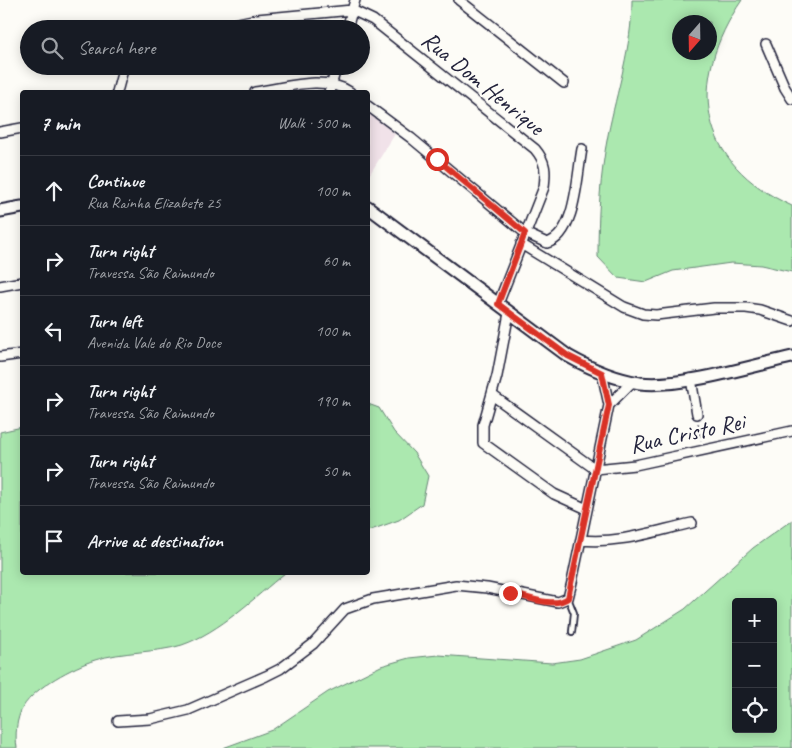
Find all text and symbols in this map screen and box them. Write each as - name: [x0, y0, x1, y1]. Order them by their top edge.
- north arrow: [672, 15, 717, 60]
- search box: [20, 20, 370, 75]
- street label: Rua Dom Henrique: [416, 24, 552, 143]
- icon: search: [38, 34, 66, 62]
- text: Search here: [78, 36, 155, 60]
- text: 7 min: [40, 110, 80, 136]
- text: Walk · 500 m: [278, 113, 350, 133]
- route start: [426, 148, 449, 171]
- text: Continue: [87, 169, 144, 193]
- icon: ahead: [40, 177, 68, 205]
- text: 100 m: [316, 181, 350, 201]
- text: Rua Rainha Elizabete 25: [87, 193, 221, 213]
- text: Turn right: [87, 239, 154, 263]
- icon: right: [40, 247, 68, 275]
- text: 60 m: [323, 251, 350, 271]
- text: Travessa São Raimundo: [87, 263, 214, 283]
- text: Turn left: [87, 309, 142, 333]
- icon: left: [40, 317, 68, 345]
- text: 100 m: [316, 321, 350, 341]
- text: Avenida Vale do Rio Doce: [87, 333, 221, 353]
- text: Turn right: [87, 379, 154, 403]
- icon: right: [40, 387, 68, 415]
- text: 190 m: [316, 391, 350, 411]
- text: Travessa São Raimundo: [87, 403, 214, 423]
- street label: Rua Cristo Rei: [627, 405, 751, 460]
- text: Turn right: [87, 449, 154, 473]
- icon: right: [40, 457, 68, 485]
- text: 50 m: [323, 461, 350, 481]
- text: Travessa São Raimundo: [87, 473, 214, 493]
- icon: arrive: [40, 527, 68, 555]
- text: Arrive at destination: [87, 529, 223, 553]
- route end: [499, 582, 522, 605]
- map controls: [732, 598, 777, 733]
- button: +: [732, 598, 777, 643]
- button: −: [732, 643, 777, 688]
- button: locate: [732, 688, 777, 733]

